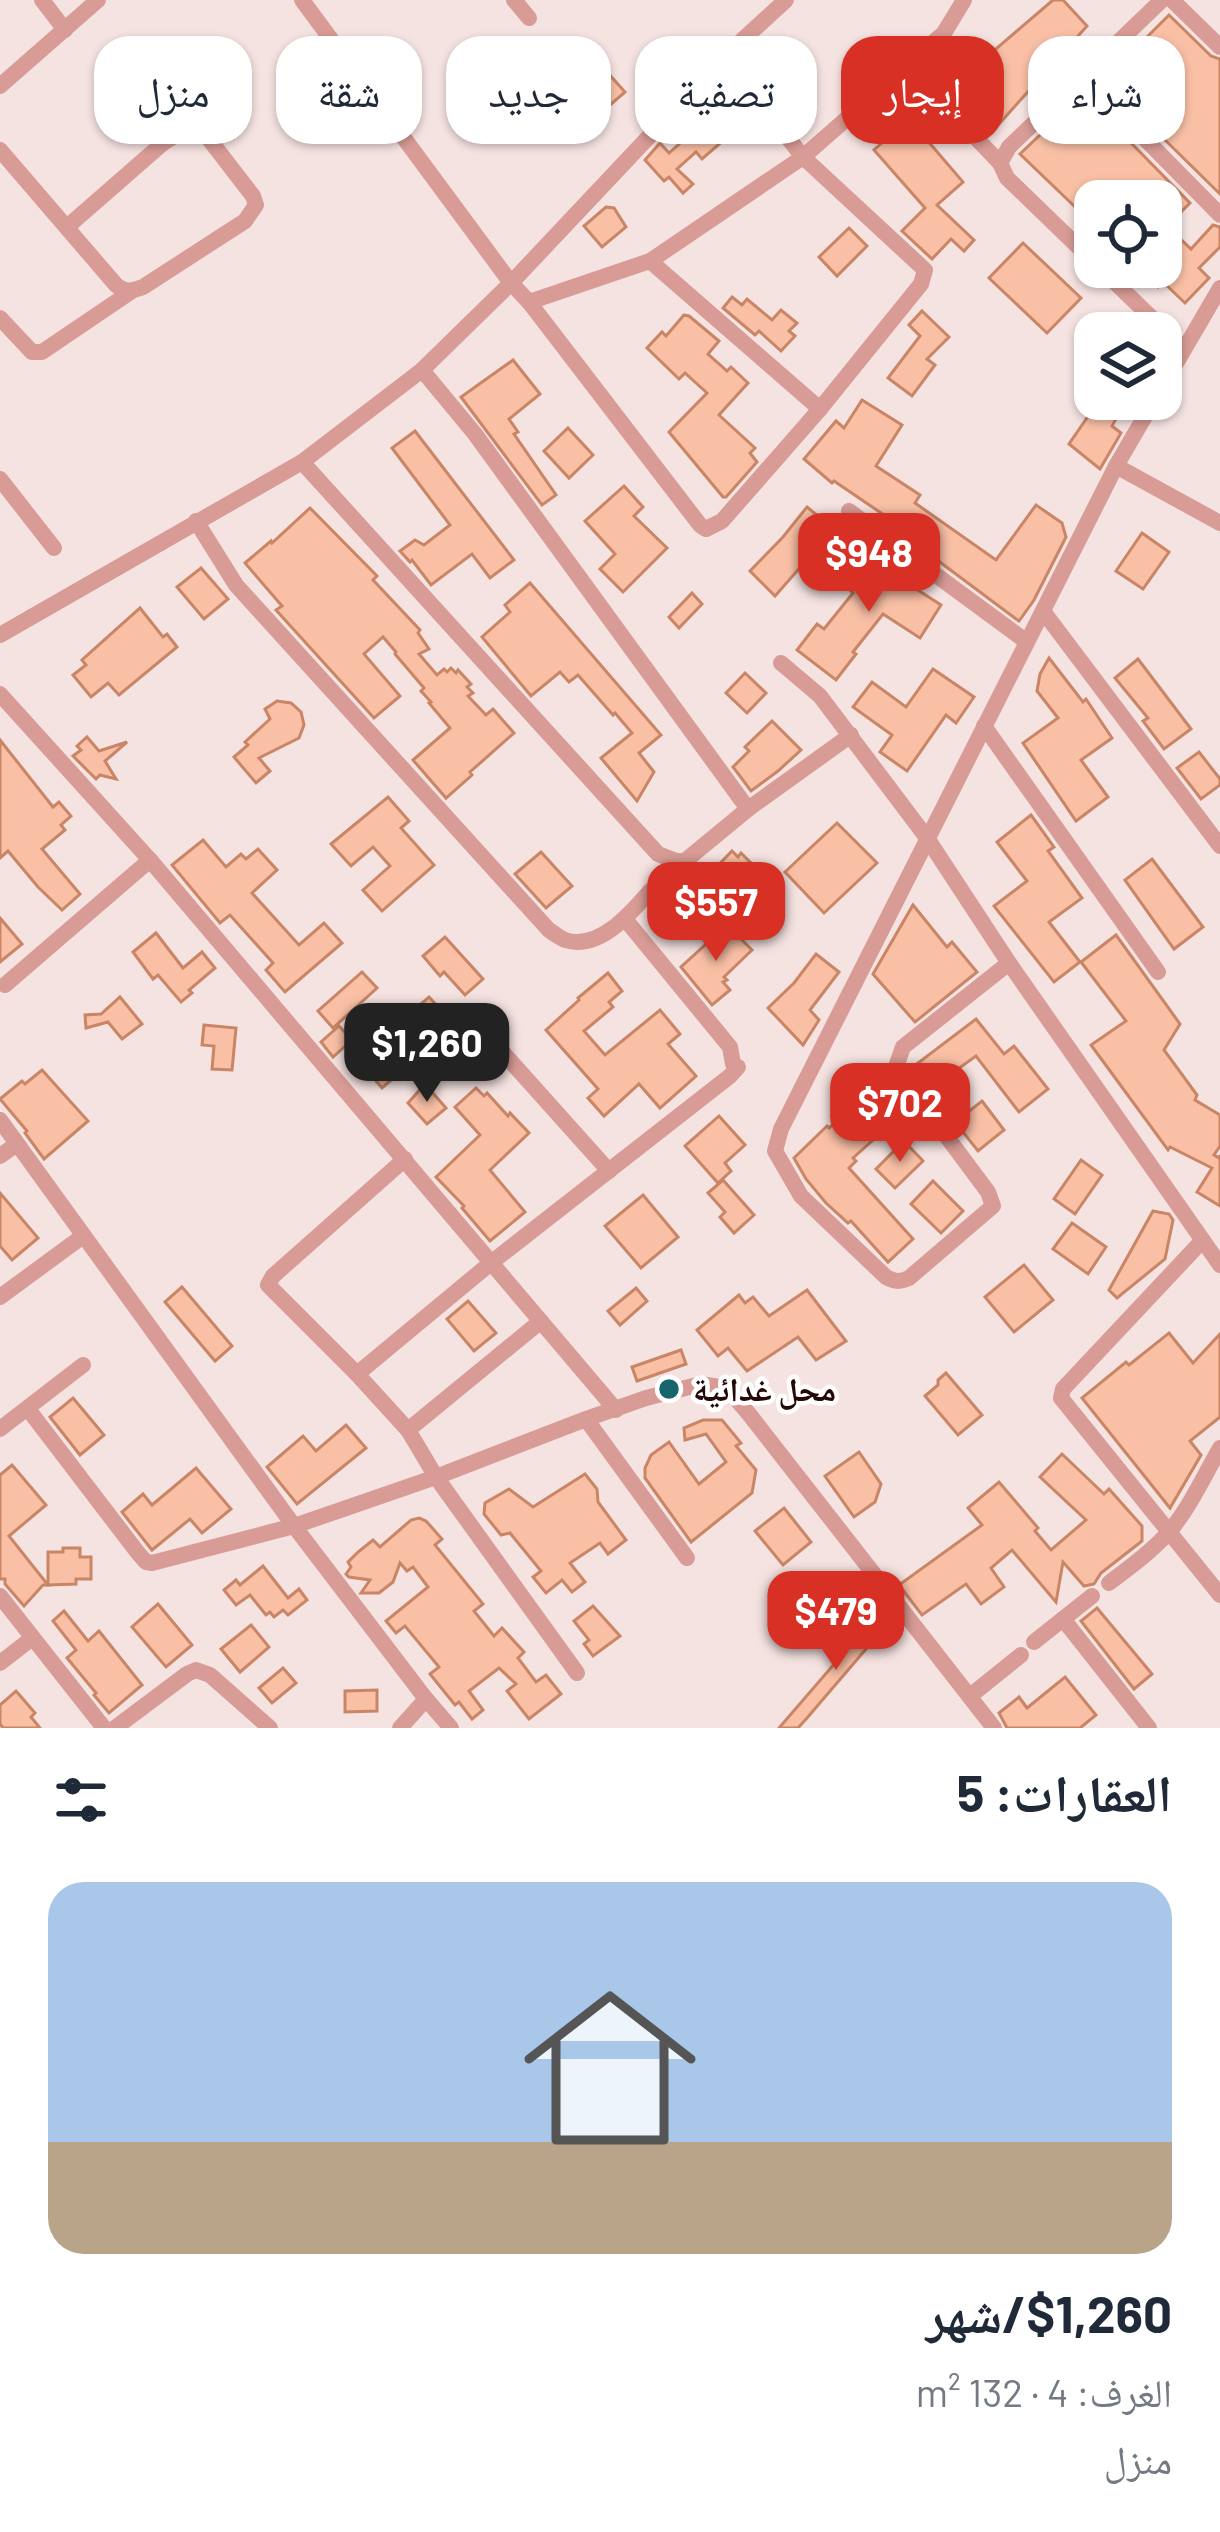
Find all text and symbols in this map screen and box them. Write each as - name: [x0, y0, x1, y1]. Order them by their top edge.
- chip: منزل: [94, 36, 252, 144]
- chip: شقة: [276, 36, 422, 144]
- chip: جديد: [446, 36, 611, 144]
- chip: تصفية: [635, 36, 817, 144]
- chip: إيجار: [841, 36, 1004, 144]
- chip: شراء: [1028, 36, 1185, 144]
- map controls: [1074, 180, 1182, 420]
- button: locate: [1074, 180, 1182, 288]
- button: layers: [1074, 312, 1182, 420]
- pin: $948: [798, 513, 940, 615]
- text: $948: [825, 528, 913, 575]
- pin: $557: [645, 862, 787, 964]
- text: $557: [674, 877, 758, 924]
- pin: $1,260: [329, 1003, 525, 1105]
- text: $1,260: [371, 1018, 483, 1065]
- pin: $702: [829, 1063, 971, 1165]
- text: $702: [857, 1078, 943, 1125]
- place label: محل غدائية: [693, 1368, 836, 1410]
- marker: محل غدائية: [656, 1376, 682, 1402]
- pin: $479: [765, 1571, 907, 1673]
- text: $479: [794, 1586, 878, 1633]
- text: العقارات: 5: [957, 1761, 1172, 1822]
- icon: filters: [48, 1767, 114, 1833]
- icon: home: [502, 1960, 718, 2176]
- text: $1,260/شهر: [926, 2282, 1172, 2343]
- text: الغرف: 4 · 132 m²: [916, 2368, 1172, 2415]
- text: منزل: [1104, 2435, 1172, 2482]

